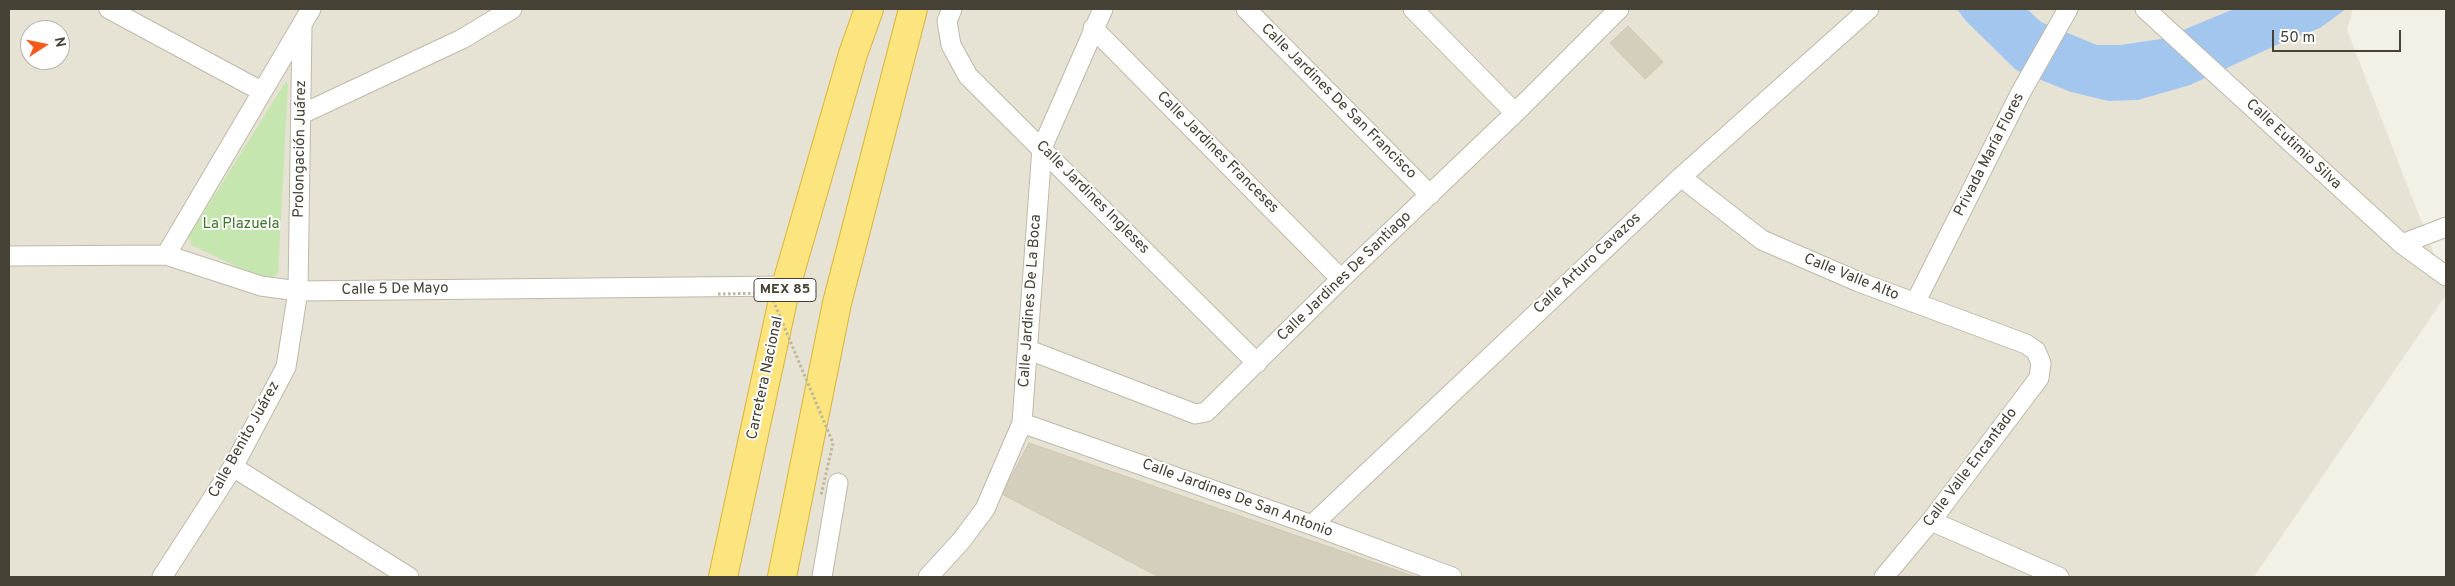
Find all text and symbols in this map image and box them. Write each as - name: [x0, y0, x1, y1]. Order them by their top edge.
- north arrow: [20, 20, 70, 70]
- street label: Calle Jardines De San Francisco: [1256, 20, 1420, 184]
- scale bar: [2275, 20, 2404, 52]
- text: 50 m: [2280, 29, 2315, 48]
- text: N: [50, 36, 69, 49]
- street label: Prolongación Juárez: [291, 80, 311, 218]
- street label: Calle Jardines Franceses: [1152, 88, 1282, 218]
- street label: Privada María Flores: [1951, 90, 2029, 220]
- street label: Calle Eutimio Silva: [2241, 96, 2345, 194]
- street label: Calle Jardines Ingleses: [1031, 137, 1153, 259]
- street label: Calle Jardines De Santiago: [1274, 208, 1416, 346]
- street label: Calle Arturo Cavazos: [1531, 210, 1645, 318]
- street label: Calle Jardines De La Boca: [1016, 214, 1046, 388]
- park label: La Plazuela: [203, 216, 279, 234]
- street label: Calle Valle Alto: [1801, 251, 1901, 305]
- road number: MEX 85: [754, 278, 816, 302]
- street label: Calle 5 De Mayo: [341, 280, 449, 300]
- street label: Carretera Nacional: [744, 315, 788, 441]
- street label: Calle Benito Juárez: [206, 379, 284, 501]
- street label: Calle Valle Encantado: [1920, 405, 2022, 531]
- street label: Calle Jardines De San Antonio: [1139, 456, 1335, 542]

